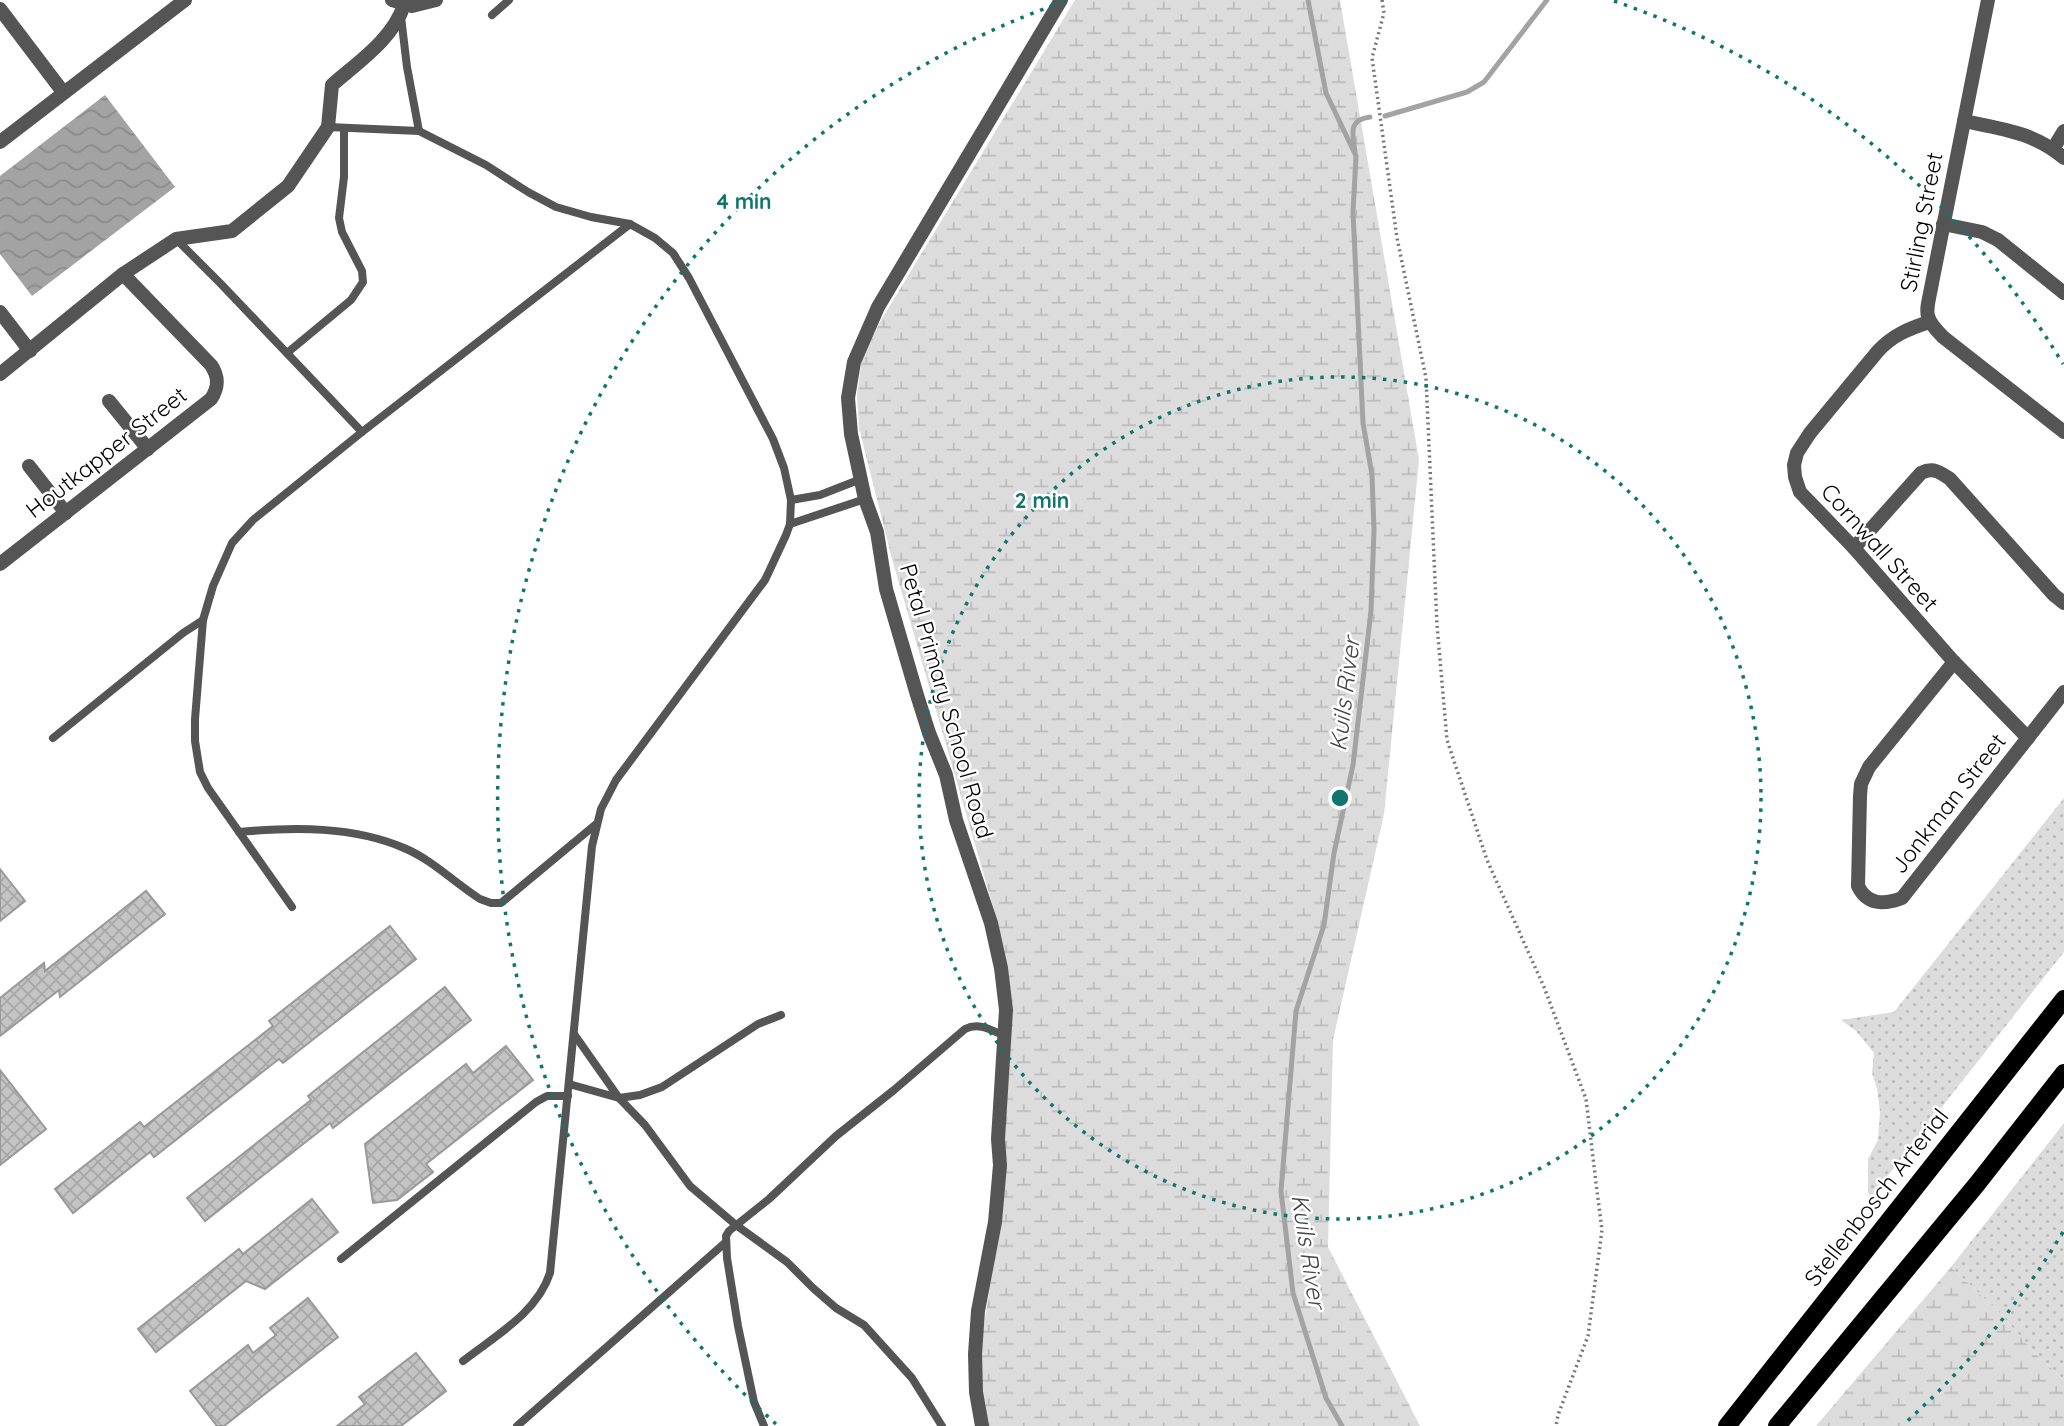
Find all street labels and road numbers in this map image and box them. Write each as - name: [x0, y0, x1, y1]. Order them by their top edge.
- street label: Stirling Street: [1893, 150, 1949, 294]
- street label: Houtkapper Street: [20, 380, 192, 524]
- street label: Cornwall Street: [1815, 477, 1945, 617]
- street label: Petal Primary School Road: [894, 560, 1000, 842]
- street label: Jonkman Street: [1884, 727, 2012, 879]
- street label: Stellenbosch Arterial: [1798, 1102, 1954, 1292]

